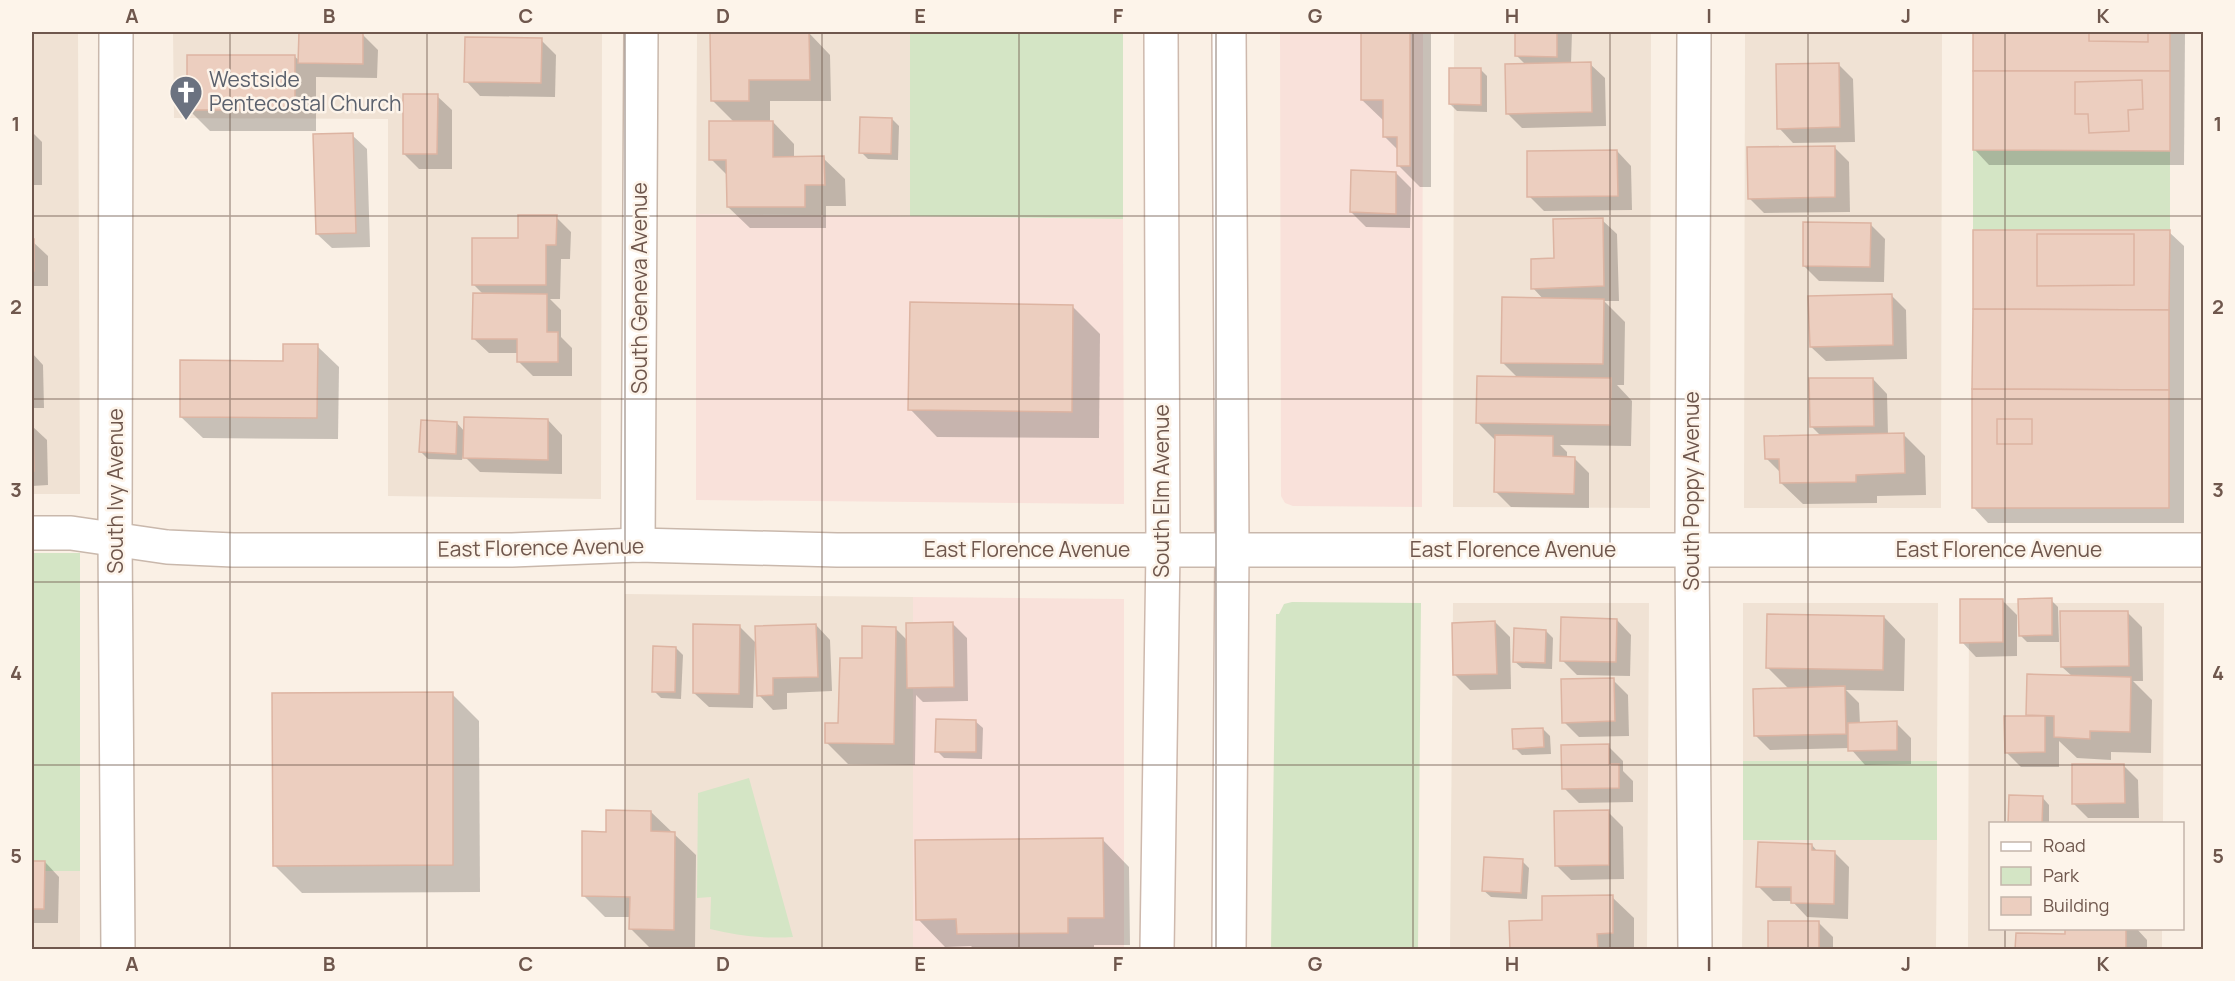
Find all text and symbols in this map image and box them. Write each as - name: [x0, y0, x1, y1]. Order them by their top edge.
- text: A: [125, 2, 139, 29]
- text: B: [323, 2, 336, 29]
- text: C: [519, 2, 533, 29]
- text: D: [716, 2, 730, 29]
- text: E: [914, 2, 926, 29]
- text: F: [1113, 2, 1124, 29]
- text: G: [1308, 2, 1323, 29]
- text: H: [1505, 2, 1519, 29]
- text: I: [1706, 2, 1712, 29]
- text: J: [1901, 2, 1911, 29]
- text: K: [2097, 2, 2110, 29]
- place label: Westside Pentecostal Church: [209, 65, 402, 117]
- church icon: Westside Pentecostal Church: [168, 74, 204, 121]
- text: 1: [12, 110, 20, 137]
- text: 1: [2214, 110, 2222, 137]
- street label: South Geneva Avenue: [625, 182, 653, 394]
- text: 2: [10, 293, 22, 320]
- text: 2: [2212, 293, 2224, 320]
- street label: South Poppy Avenue: [1677, 391, 1705, 591]
- street label: South Elm Avenue: [1147, 404, 1175, 578]
- street label: South Ivy Avenue: [101, 408, 129, 574]
- text: 3: [10, 476, 22, 503]
- text: 3: [2212, 476, 2224, 503]
- street label: East Florence Avenue: [437, 531, 645, 563]
- street label: East Florence Avenue: [924, 535, 1130, 563]
- street label: East Florence Avenue: [1410, 535, 1616, 563]
- street label: East Florence Avenue: [1896, 535, 2102, 563]
- text: 4: [10, 659, 22, 686]
- text: 4: [2212, 659, 2224, 686]
- legend: [1989, 822, 2184, 930]
- text: Road: [2043, 833, 2086, 857]
- text: 5: [10, 842, 22, 869]
- text: 5: [2212, 842, 2224, 869]
- text: Park: [2043, 863, 2080, 887]
- text: Building: [2043, 893, 2109, 917]
- text: A: [125, 950, 139, 977]
- text: B: [323, 950, 336, 977]
- text: C: [519, 950, 533, 977]
- text: D: [716, 950, 730, 977]
- text: E: [914, 950, 926, 977]
- text: F: [1113, 950, 1124, 977]
- text: G: [1308, 950, 1323, 977]
- text: H: [1505, 950, 1519, 977]
- text: I: [1706, 950, 1712, 977]
- text: J: [1901, 950, 1911, 977]
- text: K: [2097, 950, 2110, 977]

